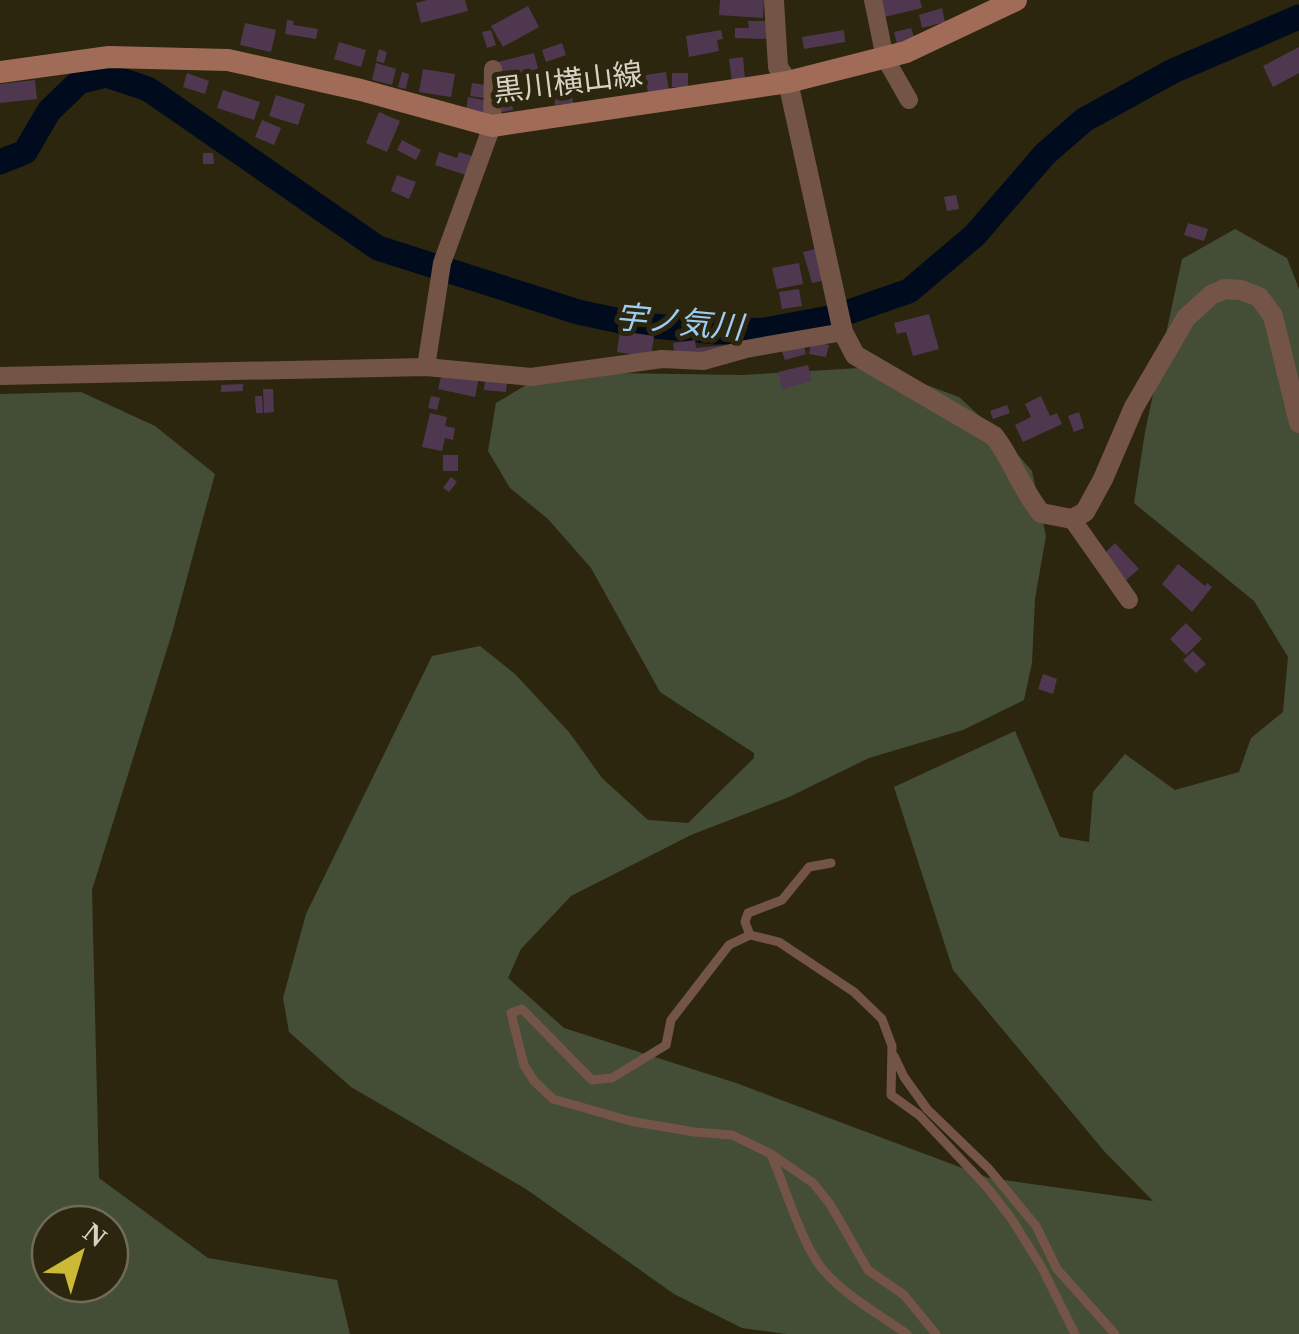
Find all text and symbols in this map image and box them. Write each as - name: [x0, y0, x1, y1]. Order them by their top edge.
- street label: 黒川横山線: [492, 56, 644, 108]
- water label: 宇ノ気川: [614, 298, 747, 346]
- north arrow: [30, 1204, 130, 1304]
- text: N: [78, 1216, 113, 1253]

